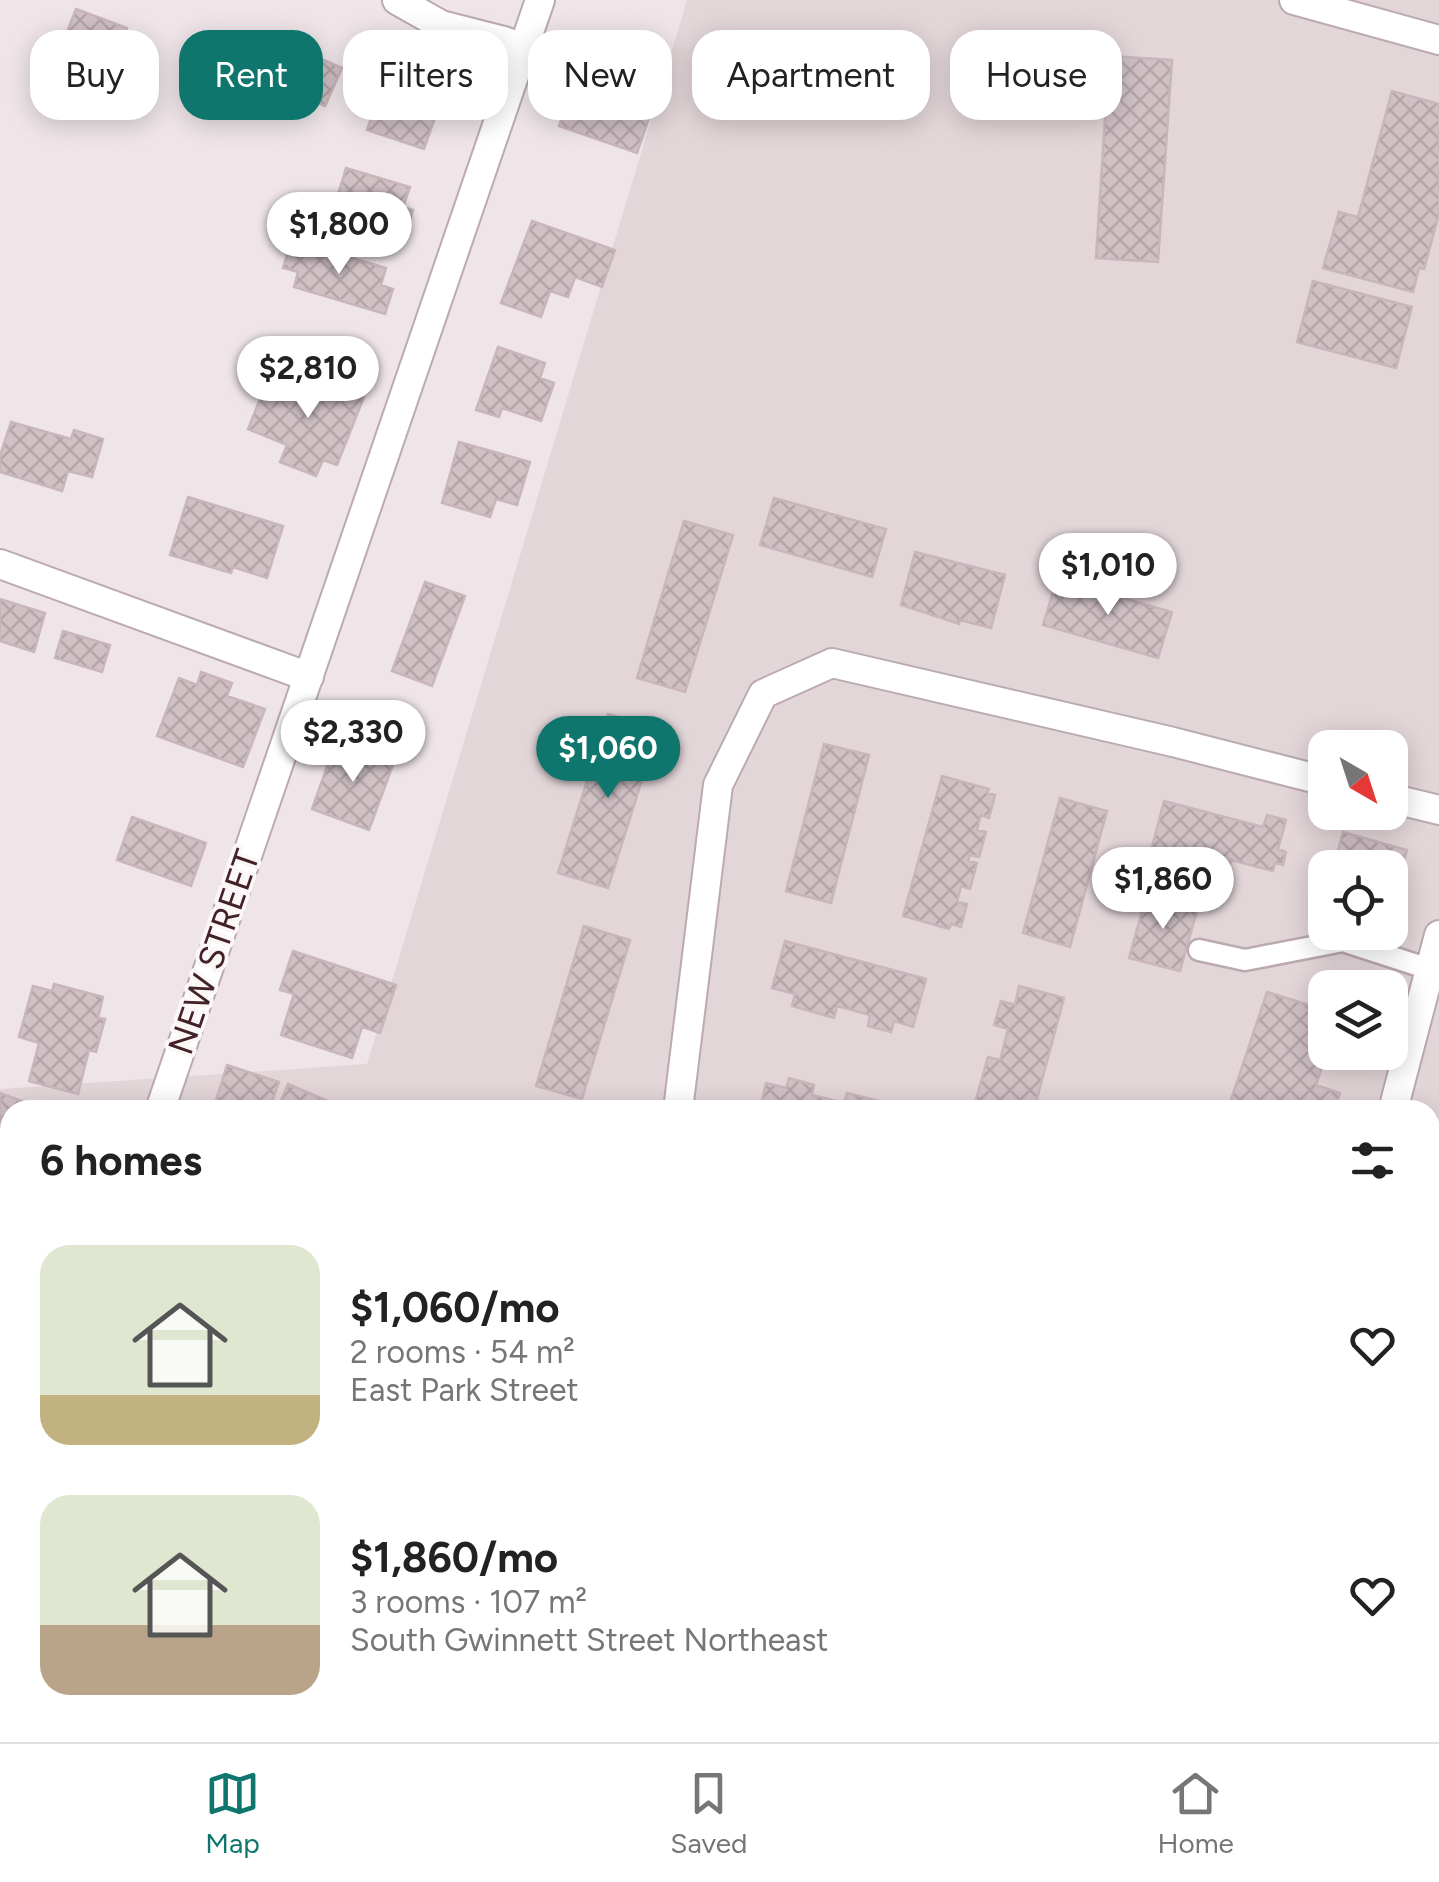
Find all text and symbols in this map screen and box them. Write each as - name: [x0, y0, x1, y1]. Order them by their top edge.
- chip: Buy: [30, 30, 159, 120]
- chip: Rent: [179, 30, 323, 120]
- chip: Filters: [343, 30, 508, 120]
- chip: New: [528, 30, 672, 120]
- chip: Apartment: [692, 30, 930, 120]
- chip: House: [950, 30, 1122, 120]
- pin: $1,800: [258, 192, 420, 277]
- text: $1,800: [289, 205, 389, 243]
- pin: $2,810: [227, 336, 389, 421]
- text: $2,810: [259, 349, 357, 387]
- pin: $1,010: [1027, 533, 1189, 618]
- text: $1,010: [1061, 546, 1155, 584]
- pin: $2,330: [272, 700, 434, 785]
- text: $2,330: [303, 713, 403, 751]
- pin: $1,060: [527, 716, 689, 801]
- text: $1,060: [558, 729, 658, 767]
- north arrow: [1308, 730, 1408, 830]
- map controls: [1308, 730, 1408, 1070]
- street label: NEW STREET: [159, 844, 269, 1060]
- pin: $1,860: [1082, 847, 1244, 932]
- button: locate: [1308, 850, 1408, 950]
- text: $1,860: [1114, 860, 1212, 898]
- button: layers: [1308, 970, 1408, 1070]
- icon: filters: [1345, 1133, 1400, 1188]
- text: 6 homes: [40, 1135, 202, 1186]
- text: $1,060/mo: [350, 1282, 560, 1333]
- icon: home: [120, 1285, 240, 1405]
- icon: heart: [1345, 1318, 1400, 1373]
- text: 2 rooms · 54 m²: [350, 1333, 575, 1371]
- text: East Park Street: [350, 1371, 579, 1409]
- text: $1,860/mo: [350, 1532, 558, 1583]
- icon: home: [120, 1535, 240, 1655]
- icon: heart: [1345, 1568, 1400, 1623]
- text: 3 rooms · 107 m²: [350, 1583, 587, 1621]
- text: South Gwinnett Street Northeast: [350, 1621, 828, 1659]
- tab: Map: [205, 1766, 260, 1860]
- tab: Saved: [670, 1766, 747, 1860]
- tab: Home: [1158, 1766, 1234, 1860]

